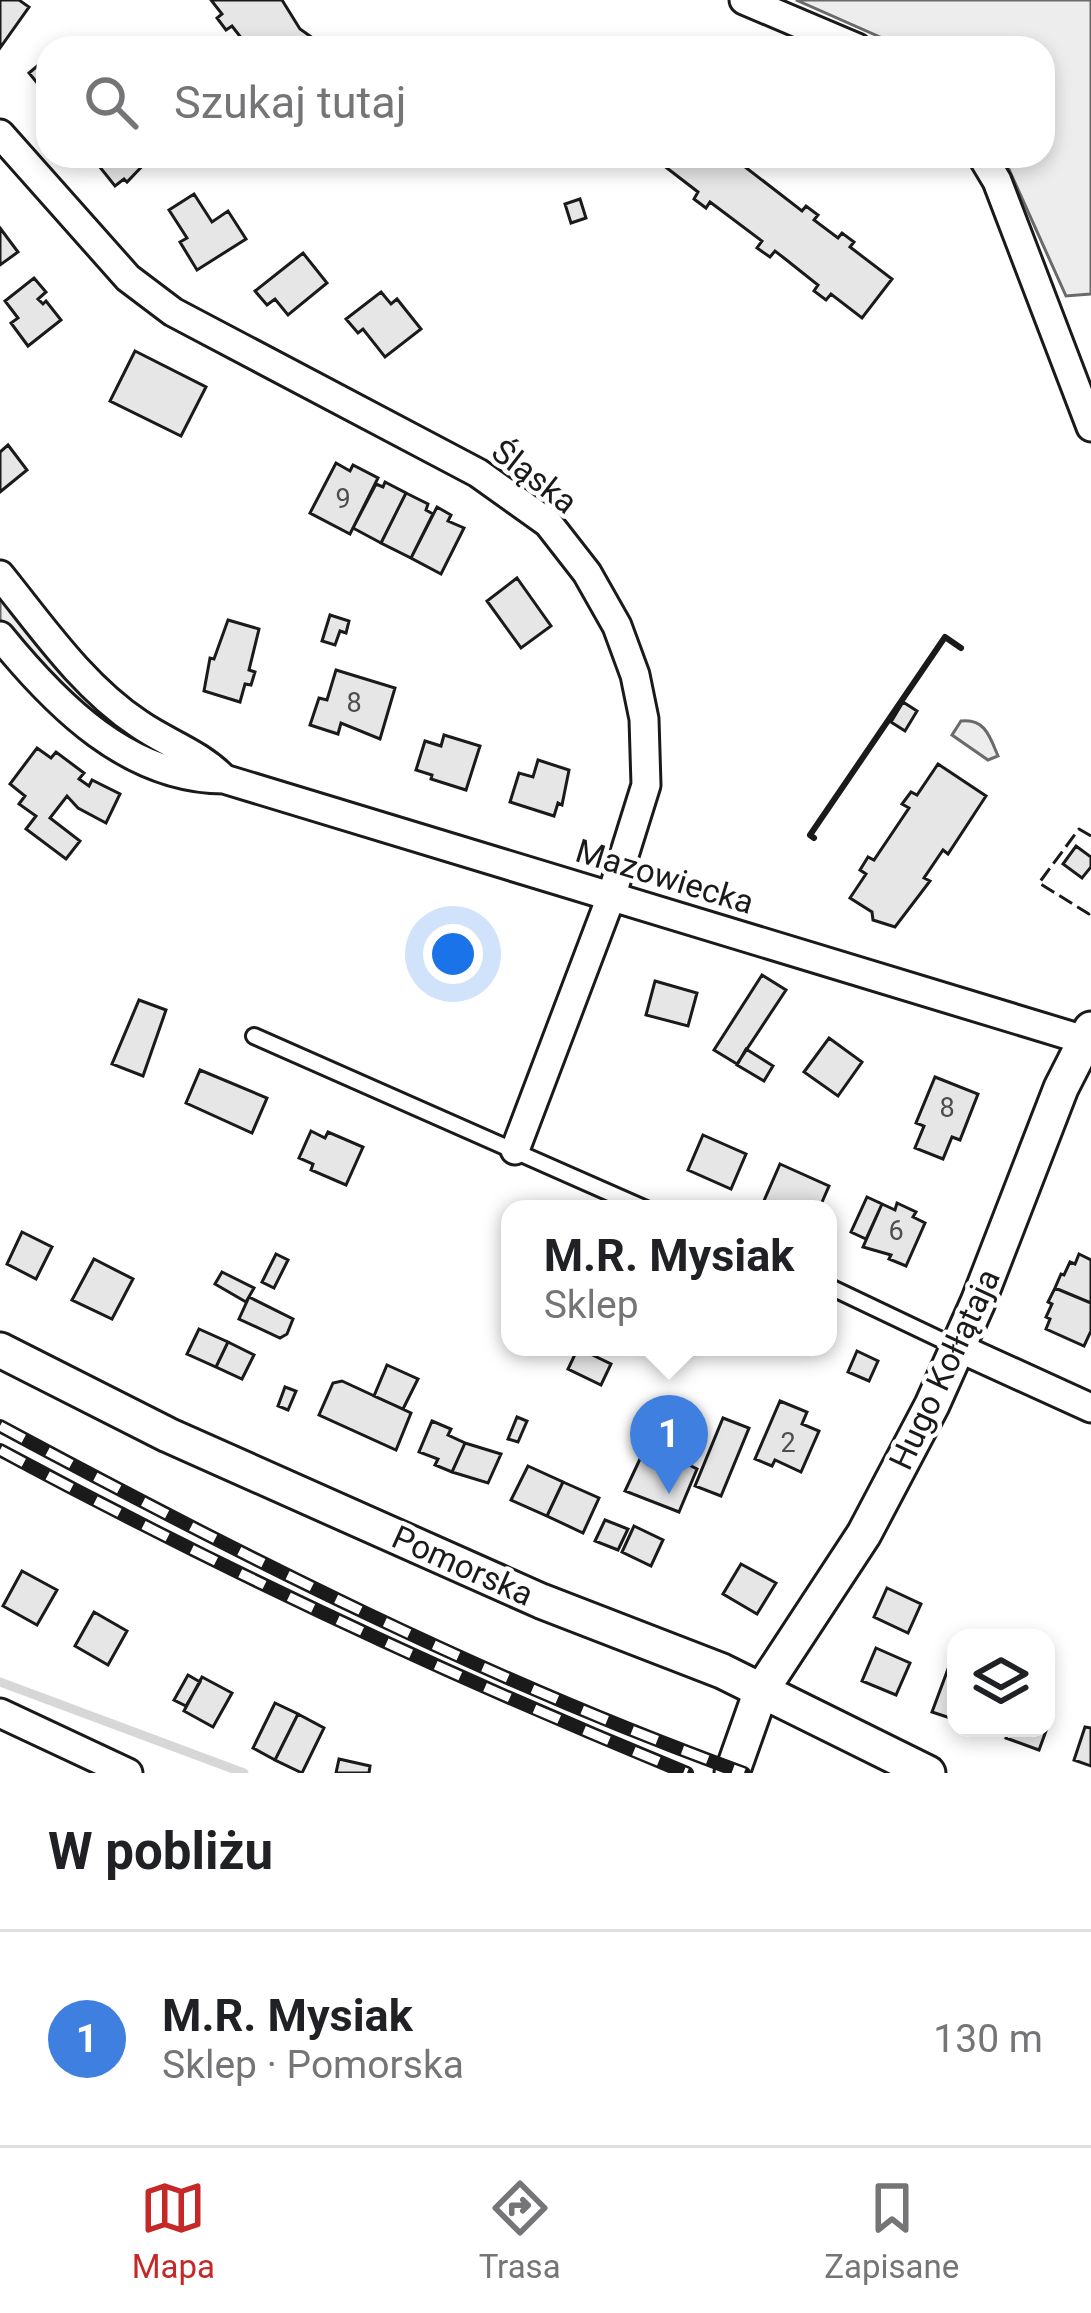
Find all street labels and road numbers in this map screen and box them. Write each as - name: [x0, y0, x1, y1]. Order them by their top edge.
- street label: Śląska: [484, 431, 585, 522]
- street label: Mazowiecka: [571, 831, 759, 922]
- street label: Hugo Kołłątaja: [881, 1263, 1008, 1476]
- street label: Pomorska: [386, 1517, 539, 1614]

